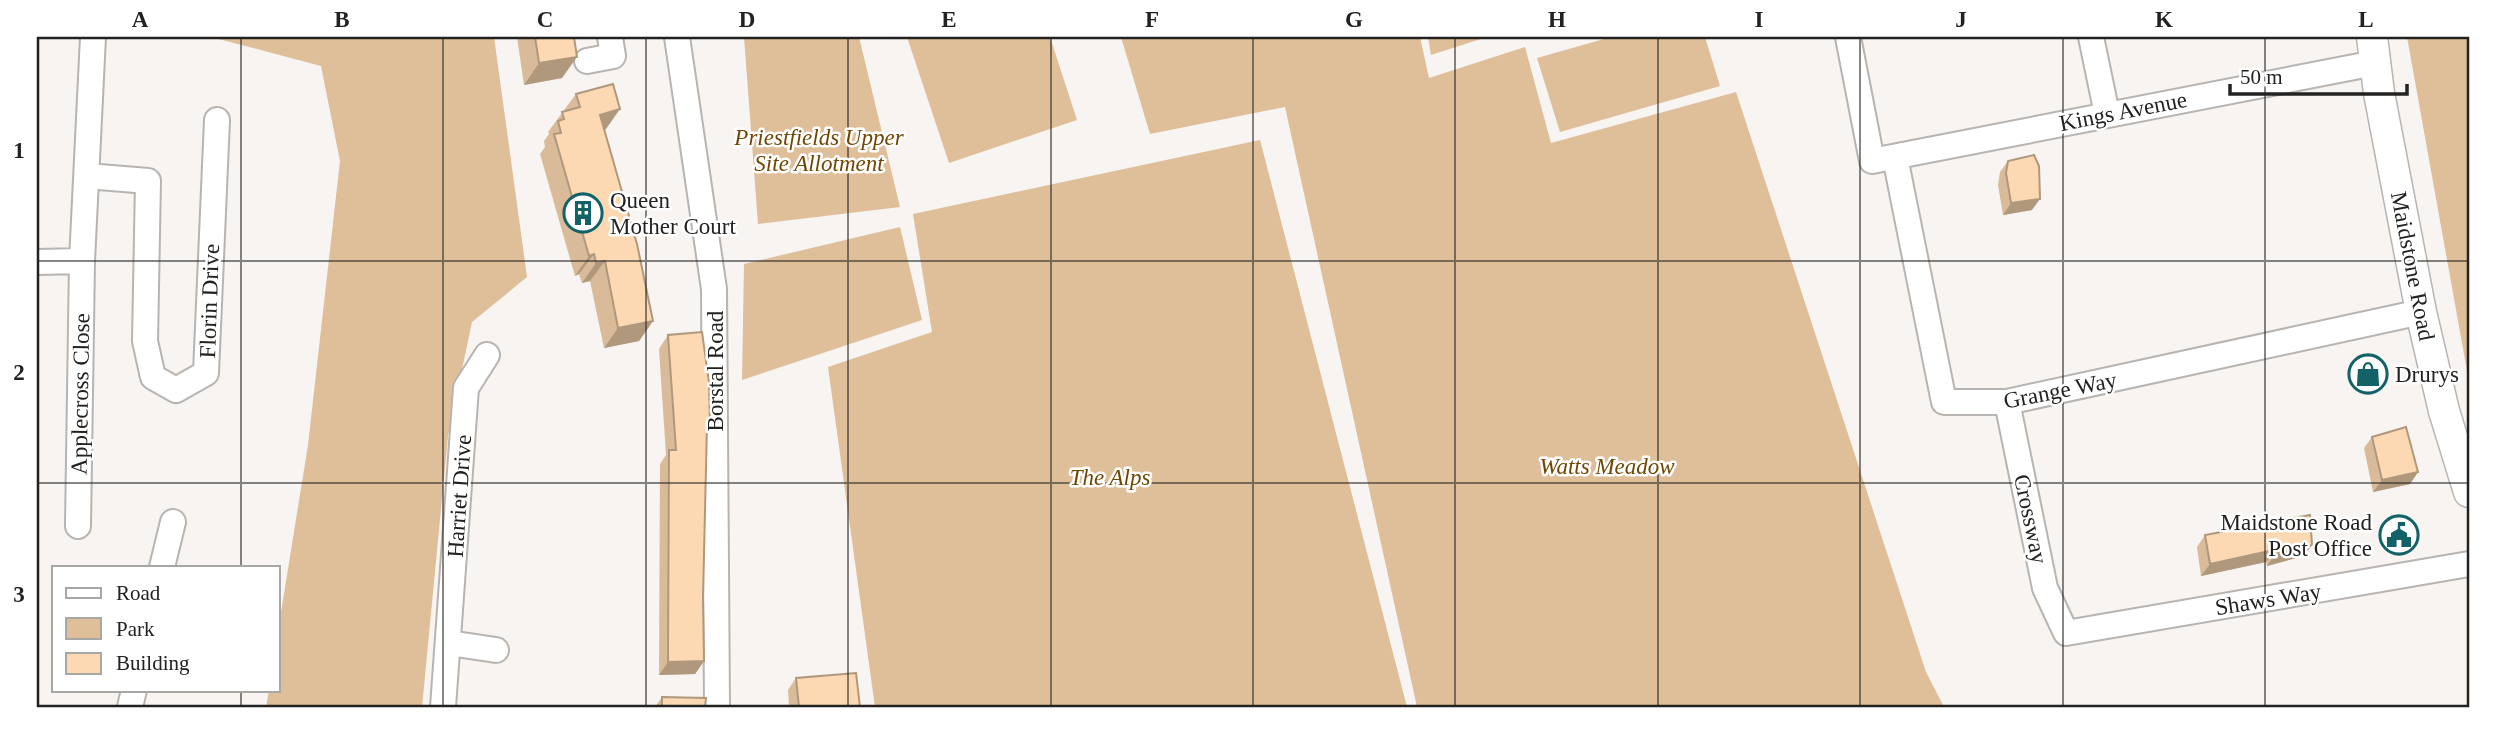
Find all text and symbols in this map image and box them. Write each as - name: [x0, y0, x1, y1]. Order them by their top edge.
- text: A: [132, 7, 149, 32]
- text: B: [334, 7, 350, 32]
- text: C: [537, 7, 553, 32]
- text: D: [739, 7, 755, 32]
- text: E: [941, 7, 957, 32]
- text: F: [1145, 7, 1159, 32]
- text: G: [1345, 7, 1363, 32]
- text: H: [1548, 7, 1566, 32]
- text: I: [1755, 7, 1764, 32]
- text: J: [1955, 7, 1967, 32]
- text: K: [2155, 7, 2173, 32]
- text: L: [2358, 7, 2374, 32]
- scale bar: [2230, 52, 2406, 96]
- text: 50 m: [2240, 65, 2283, 89]
- street label: Kings Avenue: [2057, 87, 2189, 136]
- park label: Priestfields Upper Site Allotment: [733, 125, 905, 176]
- text: 1: [13, 138, 25, 163]
- place label: Queen Mother Court: [610, 188, 736, 239]
- street label: Maidstone Road: [2386, 189, 2439, 343]
- building icon: Queen Mother Court: [562, 192, 604, 234]
- street label: Florin Drive: [195, 243, 224, 359]
- street label: Borstal Road: [703, 310, 728, 431]
- street label: Applecross Close: [67, 313, 94, 475]
- shop icon: Drurys: [2347, 353, 2389, 395]
- text: 2: [13, 360, 25, 385]
- place label: Drurys: [2395, 362, 2459, 387]
- street label: Grange Way: [2001, 367, 2119, 414]
- street label: Harriet Drive: [443, 434, 476, 558]
- park label: Watts Meadow: [1539, 454, 1675, 479]
- park label: The Alps: [1070, 465, 1150, 490]
- street label: Crossway: [2009, 472, 2052, 567]
- place label: Maidstone Road Post Office: [2221, 510, 2372, 561]
- public building icon: Maidstone Road Post Office: [2378, 514, 2420, 556]
- legend: [52, 566, 280, 692]
- street label: Shaws Way: [2213, 579, 2323, 620]
- text: Road: [116, 581, 161, 605]
- text: 3: [13, 582, 25, 607]
- text: Park: [116, 617, 155, 641]
- text: Building: [116, 651, 190, 675]

